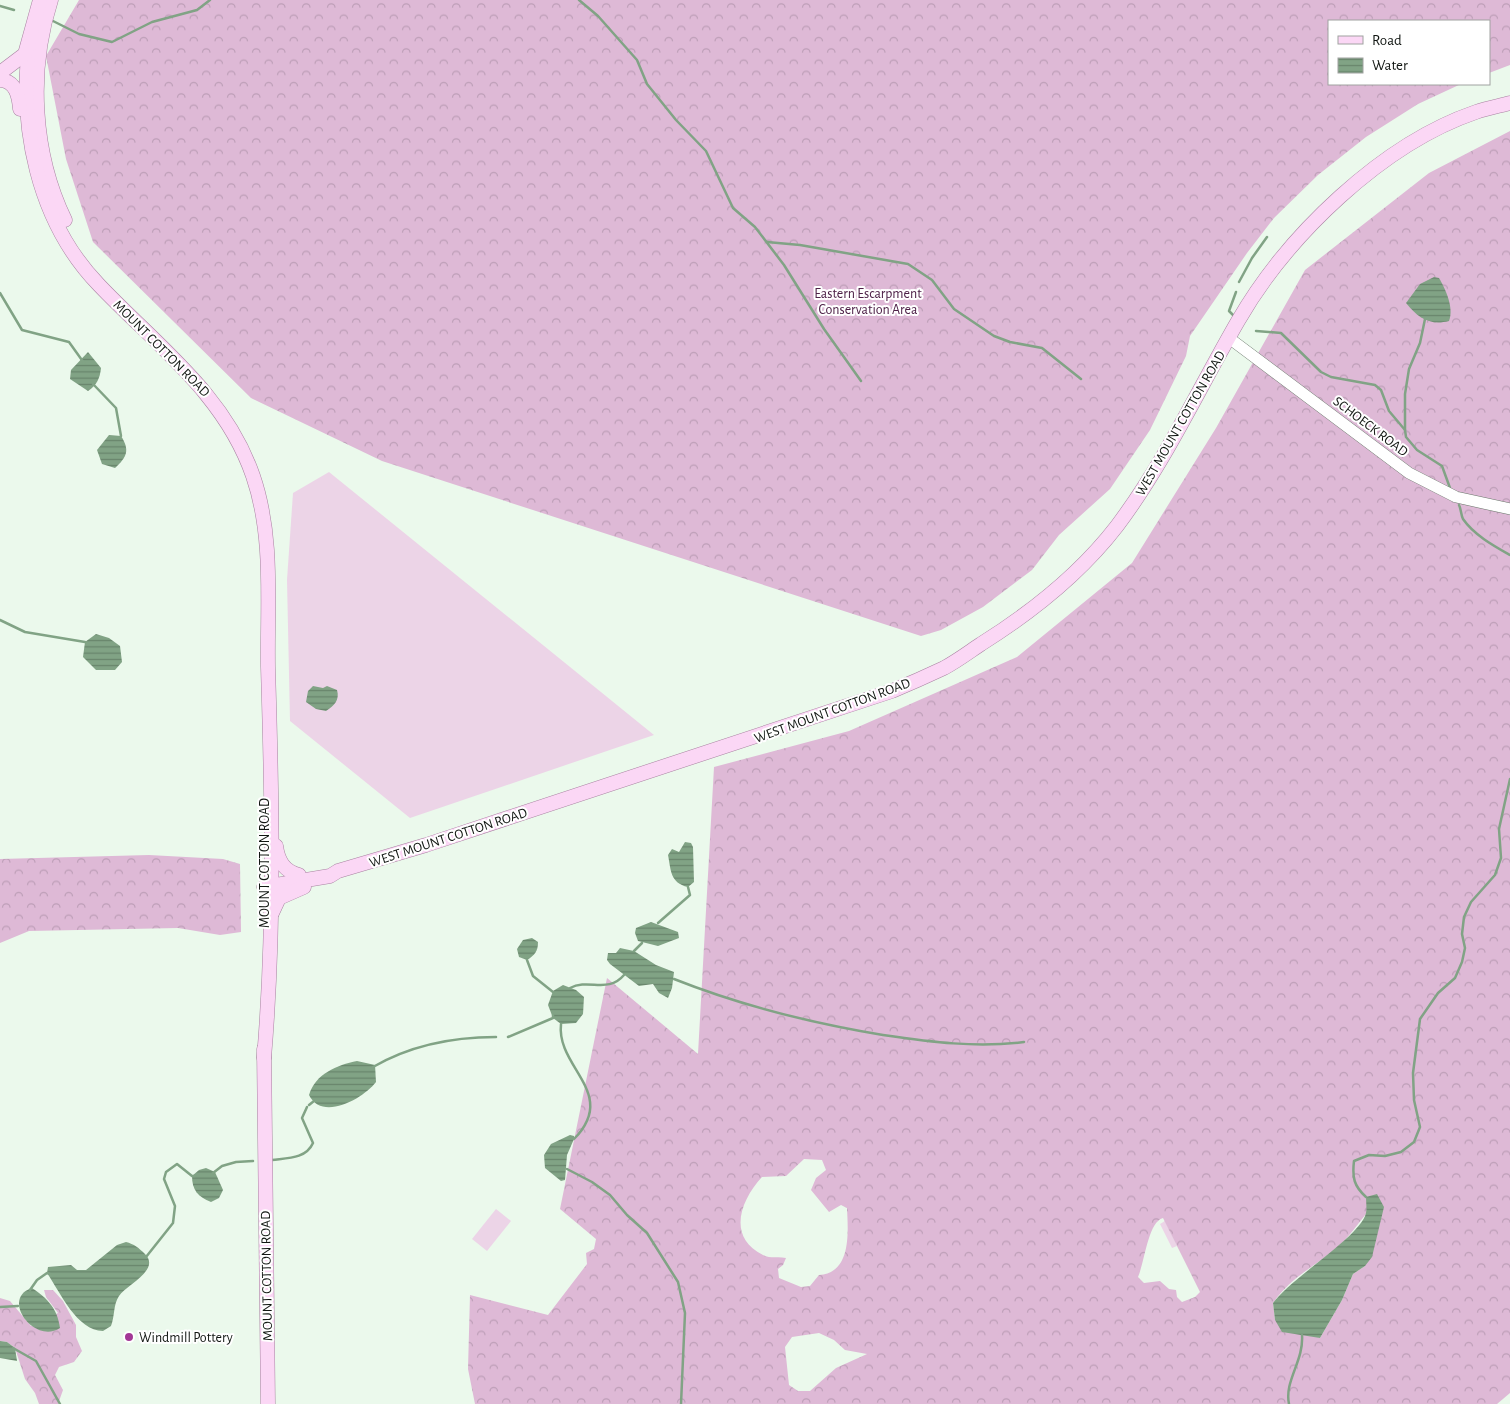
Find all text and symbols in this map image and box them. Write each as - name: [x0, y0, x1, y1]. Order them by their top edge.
- legend: [1328, 20, 1490, 85]
- text: Road: [1372, 33, 1402, 48]
- text: Water: [1372, 58, 1408, 73]
- park label: Eastern Escarpment Conservation Area: [814, 287, 922, 317]
- street label: MOUNT COTTON ROAD: [110, 298, 212, 400]
- street label: WEST MOUNT COTTON ROAD: [1134, 349, 1228, 498]
- street label: SCHOECK ROAD: [1331, 394, 1410, 459]
- street label: WEST MOUNT COTTON ROAD: [752, 676, 912, 746]
- street label: MOUNT COTTON ROAD: [258, 798, 272, 928]
- street label: WEST MOUNT COTTON ROAD: [368, 806, 529, 870]
- street label: MOUNT COTTON ROAD: [259, 1211, 275, 1341]
- marker: Windmill Pottery: [123, 1331, 135, 1343]
- place label: Windmill Pottery: [139, 1331, 233, 1345]

